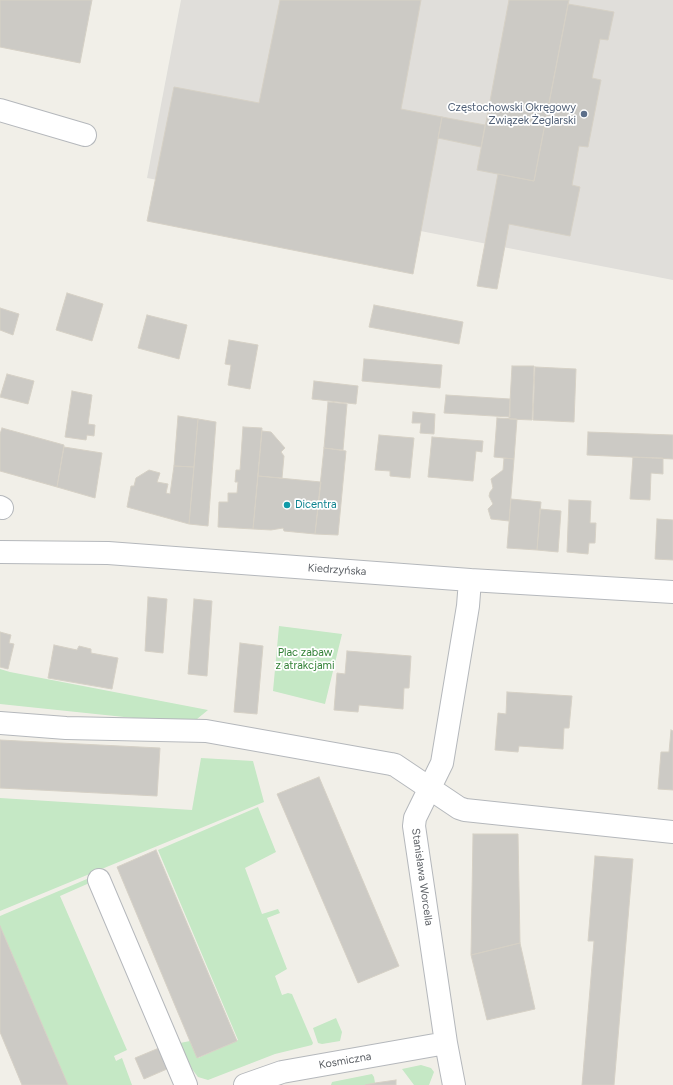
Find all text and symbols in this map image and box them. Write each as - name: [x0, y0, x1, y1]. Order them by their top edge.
- place label: Częstochowski Okręgowy Związek Żeglarski: [448, 101, 576, 127]
- marker: Częstochowski Okręgowy Związek Żeglarski: [579, 109, 589, 119]
- place label: Dicentra: [295, 498, 337, 512]
- marker: Dicentra: [282, 500, 292, 510]
- street label: Kiedrzyńska: [307, 561, 367, 579]
- park label: Plac zabaw z atrakcjami: [276, 646, 334, 672]
- street label: Stanisława Worcella: [409, 827, 435, 927]
- street label: Kosmiczna: [318, 1050, 372, 1072]

